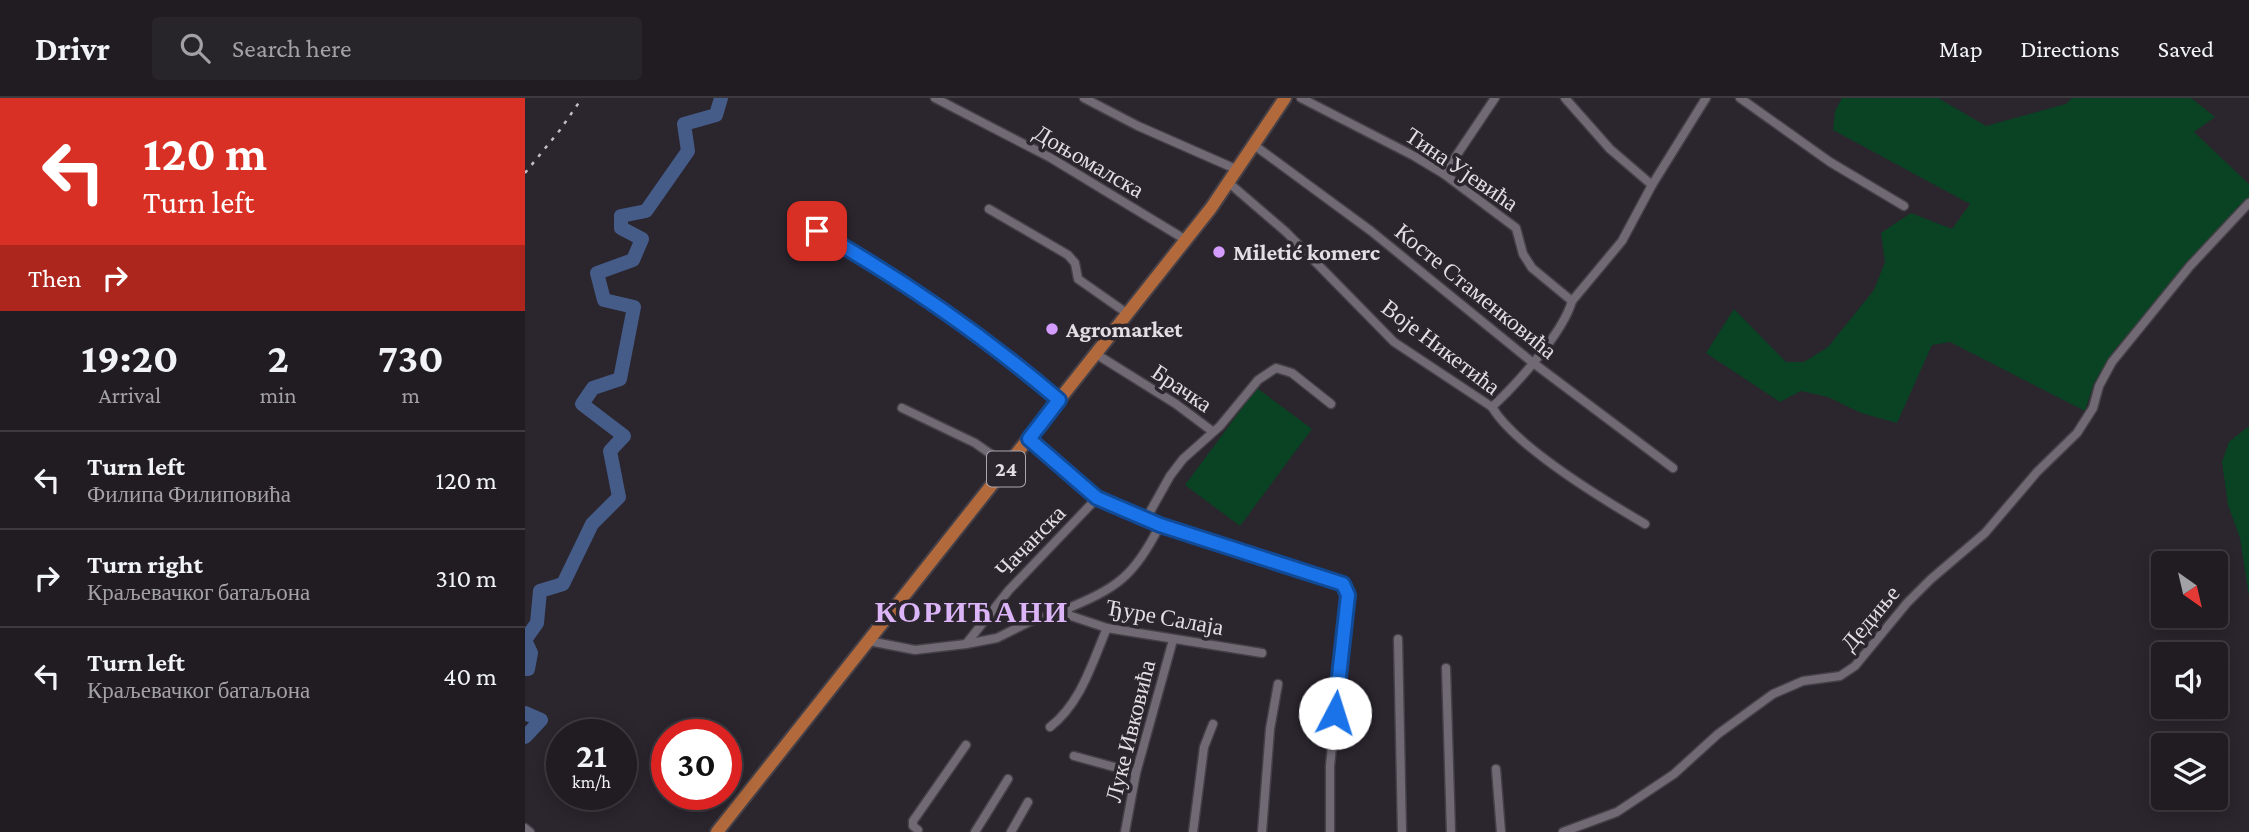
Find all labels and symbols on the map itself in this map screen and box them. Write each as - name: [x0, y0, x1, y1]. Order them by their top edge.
- street label: Доњомалска: [1029, 119, 1149, 203]
- street label: Тина Ујевића: [1401, 122, 1523, 216]
- pin: [787, 201, 847, 261]
- street label: Косте Стаменковића: [1390, 218, 1562, 364]
- place label: Miletić komerc: [1233, 239, 1381, 265]
- marker: Miletić komerc: [1211, 244, 1227, 260]
- street label: Воје Никетића: [1377, 294, 1505, 400]
- place label: Agromarket: [1065, 316, 1183, 342]
- marker: Agromarket: [1044, 321, 1060, 337]
- street label: Брачка: [1147, 359, 1217, 417]
- road number: 24: [987, 452, 1025, 486]
- street label: Чачанска: [990, 500, 1070, 582]
- north arrow: [2151, 551, 2228, 628]
- street label: Дедиње: [1835, 580, 1905, 656]
- street label: Ђуре Салаја: [1104, 594, 1226, 640]
- district label: КОРИЋАНИ: [875, 595, 1069, 628]
- street label: Луке Ивковића: [1100, 657, 1160, 805]
- position arrow: [1298, 676, 1372, 750]
- speed limit sign: 30: [651, 719, 742, 810]

